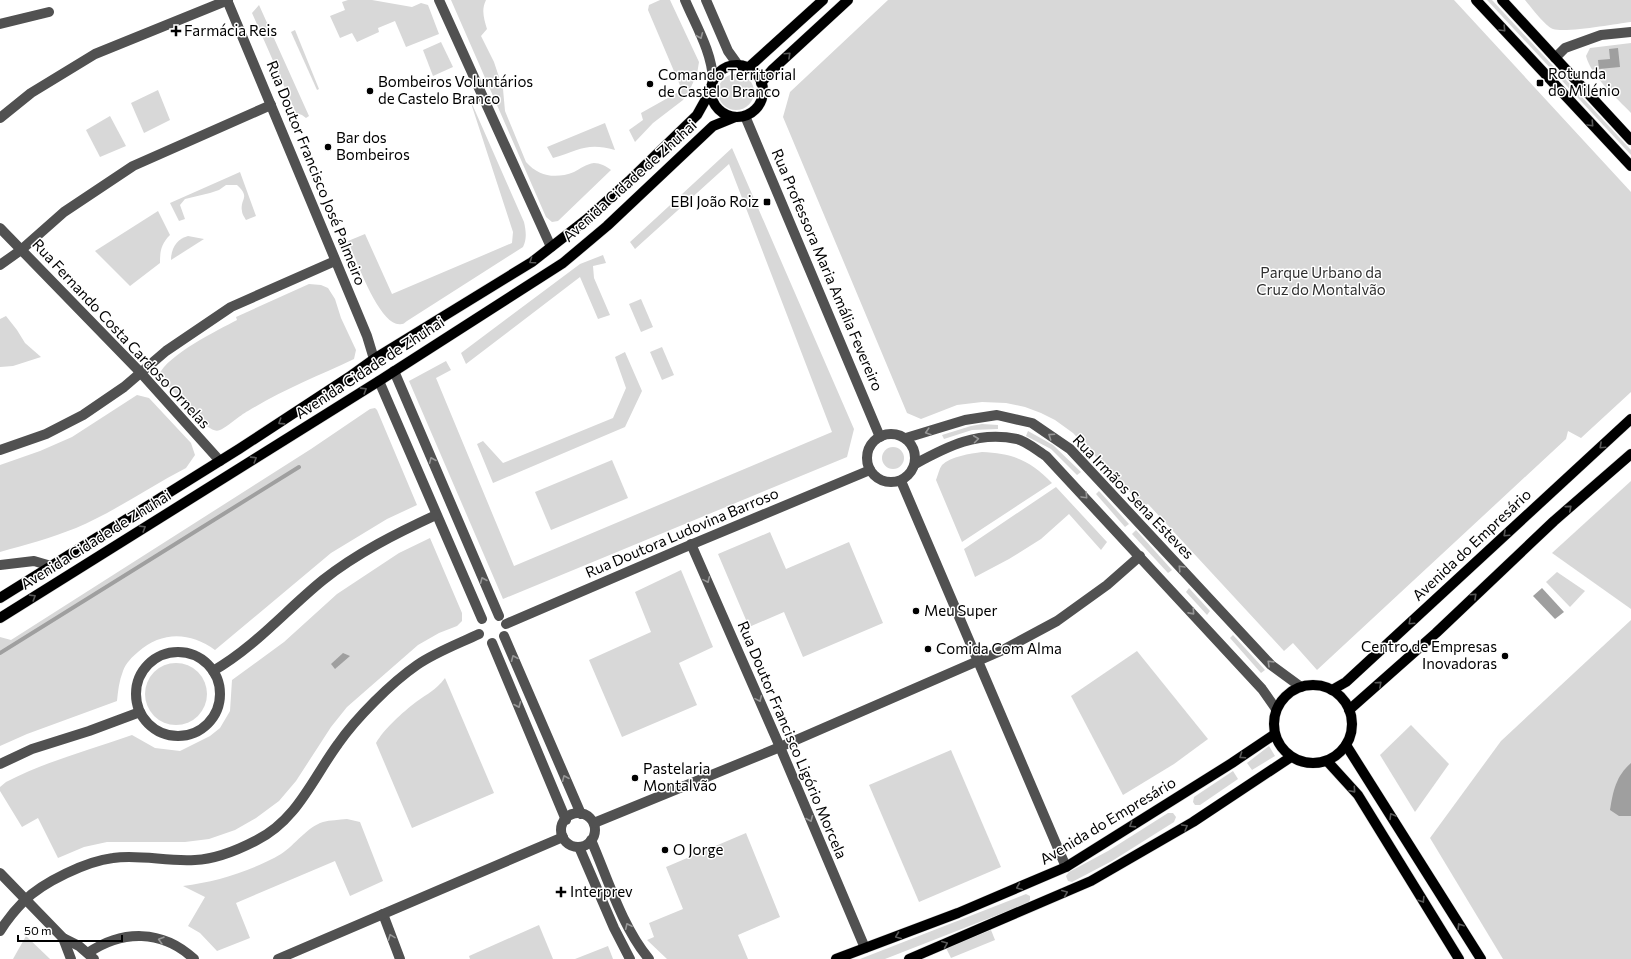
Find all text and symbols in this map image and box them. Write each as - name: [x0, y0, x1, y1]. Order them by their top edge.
- place label: Farmácia Reis: [184, 21, 277, 39]
- one-way arrow: [1498, 24, 1505, 31]
- marker: Farmácia Reis: [171, 26, 181, 36]
- one-way arrow: [695, 31, 703, 39]
- one-way arrow: [784, 53, 791, 60]
- street label: Rua Doutor Francisco José Palmeiro: [263, 58, 370, 288]
- place label: Rotunda do Milénio: [1548, 64, 1620, 99]
- place label: Comando Territorial de Castelo Branco: [658, 65, 796, 100]
- place label: Bombeiros Voluntários de Castelo Branco: [378, 72, 533, 107]
- marker: Rotunda do Milénio: [1535, 78, 1545, 88]
- marker: Comando Territorial de Castelo Branco: [645, 79, 655, 89]
- marker: Bombeiros Voluntários de Castelo Branco: [365, 86, 375, 96]
- street label: Avenida Cidade de Zhuhai: [559, 115, 700, 245]
- one-way arrow: [1587, 119, 1594, 127]
- place label: Bar dos Bombeiros: [336, 128, 410, 163]
- marker: Bar dos Bombeiros: [323, 142, 333, 152]
- street label: Rua Professora Maria Amália Fevereiro: [769, 146, 887, 393]
- place label: EBI João Roiz: [671, 192, 759, 210]
- marker: EBI João Roiz: [762, 197, 772, 207]
- street label: Rua Fernando Costa Cardoso Ornelas: [29, 235, 215, 432]
- one-way arrow: [529, 256, 536, 264]
- park label: Parque Urbano da Cruz do Montalvão: [1256, 263, 1386, 298]
- street label: Avenida Cidade de Zhuhai: [292, 312, 447, 422]
- one-way arrow: [360, 388, 367, 395]
- one-way arrow: [278, 417, 285, 424]
- one-way arrow: [925, 427, 932, 436]
- street label: Rua Irmãos Sena Esteves: [1070, 430, 1198, 562]
- one-way arrow: [1048, 433, 1055, 441]
- one-way arrow: [973, 435, 980, 444]
- one-way arrow: [1599, 441, 1607, 448]
- one-way arrow: [250, 457, 257, 464]
- one-way arrow: [429, 457, 437, 465]
- street label: Rua Doutora Ludovina Barroso: [582, 483, 781, 581]
- street label: Avenida Cidade de Zhuhai: [17, 485, 174, 593]
- street label: Avenida do Empresário: [1408, 485, 1534, 604]
- one-way arrow: [1080, 491, 1087, 499]
- one-way arrow: [1565, 506, 1572, 513]
- one-way arrow: [139, 526, 146, 533]
- one-way arrow: [1504, 529, 1511, 536]
- one-way arrow: [1178, 565, 1186, 573]
- one-way arrow: [480, 576, 488, 584]
- one-way arrow: [702, 576, 710, 584]
- one-way arrow: [1469, 594, 1477, 601]
- one-way arrow: [29, 595, 36, 602]
- place label: Meu Super: [924, 601, 997, 619]
- marker: Meu Super: [911, 606, 921, 616]
- one-way arrow: [1187, 607, 1195, 615]
- one-way arrow: [1408, 617, 1416, 624]
- street label: Rua Doutor Francisco Ligório Morcela: [735, 618, 851, 861]
- place label: Centro de Empresas Inovadoras: [1361, 637, 1497, 672]
- place label: Comida Com Alma: [936, 639, 1062, 657]
- marker: Comida Com Alma: [923, 644, 933, 654]
- marker: Centro de Empresas Inovadoras: [1500, 651, 1510, 661]
- one-way arrow: [511, 655, 519, 663]
- one-way arrow: [1267, 660, 1275, 668]
- one-way arrow: [1374, 682, 1381, 689]
- one-way arrow: [754, 695, 762, 703]
- one-way arrow: [513, 701, 521, 708]
- one-way arrow: [1240, 751, 1247, 758]
- place label: Pastelaria Montalvão: [643, 759, 717, 794]
- street label: Avenida do Empresário: [1036, 772, 1179, 868]
- marker: Pastelaria Montalvão: [630, 773, 640, 783]
- one-way arrow: [562, 774, 570, 782]
- one-way arrow: [1348, 785, 1356, 793]
- one-way arrow: [1389, 813, 1396, 820]
- one-way arrow: [805, 814, 813, 822]
- one-way arrow: [1129, 821, 1136, 828]
- one-way arrow: [1181, 824, 1188, 831]
- place label: O Jorge: [673, 840, 723, 858]
- marker: O Jorge: [660, 845, 670, 855]
- place label: Interprev: [570, 882, 633, 900]
- one-way arrow: [1015, 883, 1022, 891]
- marker: Interprev: [555, 886, 567, 898]
- one-way arrow: [1061, 889, 1068, 897]
- one-way arrow: [1418, 896, 1425, 903]
- scale bar: [18, 917, 122, 943]
- text: 50 m: [24, 923, 52, 937]
- one-way arrow: [625, 923, 633, 931]
- one-way arrow: [1458, 923, 1465, 930]
- one-way arrow: [895, 931, 902, 939]
- one-way arrow: [388, 933, 396, 940]
- one-way arrow: [157, 936, 164, 944]
- one-way arrow: [942, 940, 949, 948]

